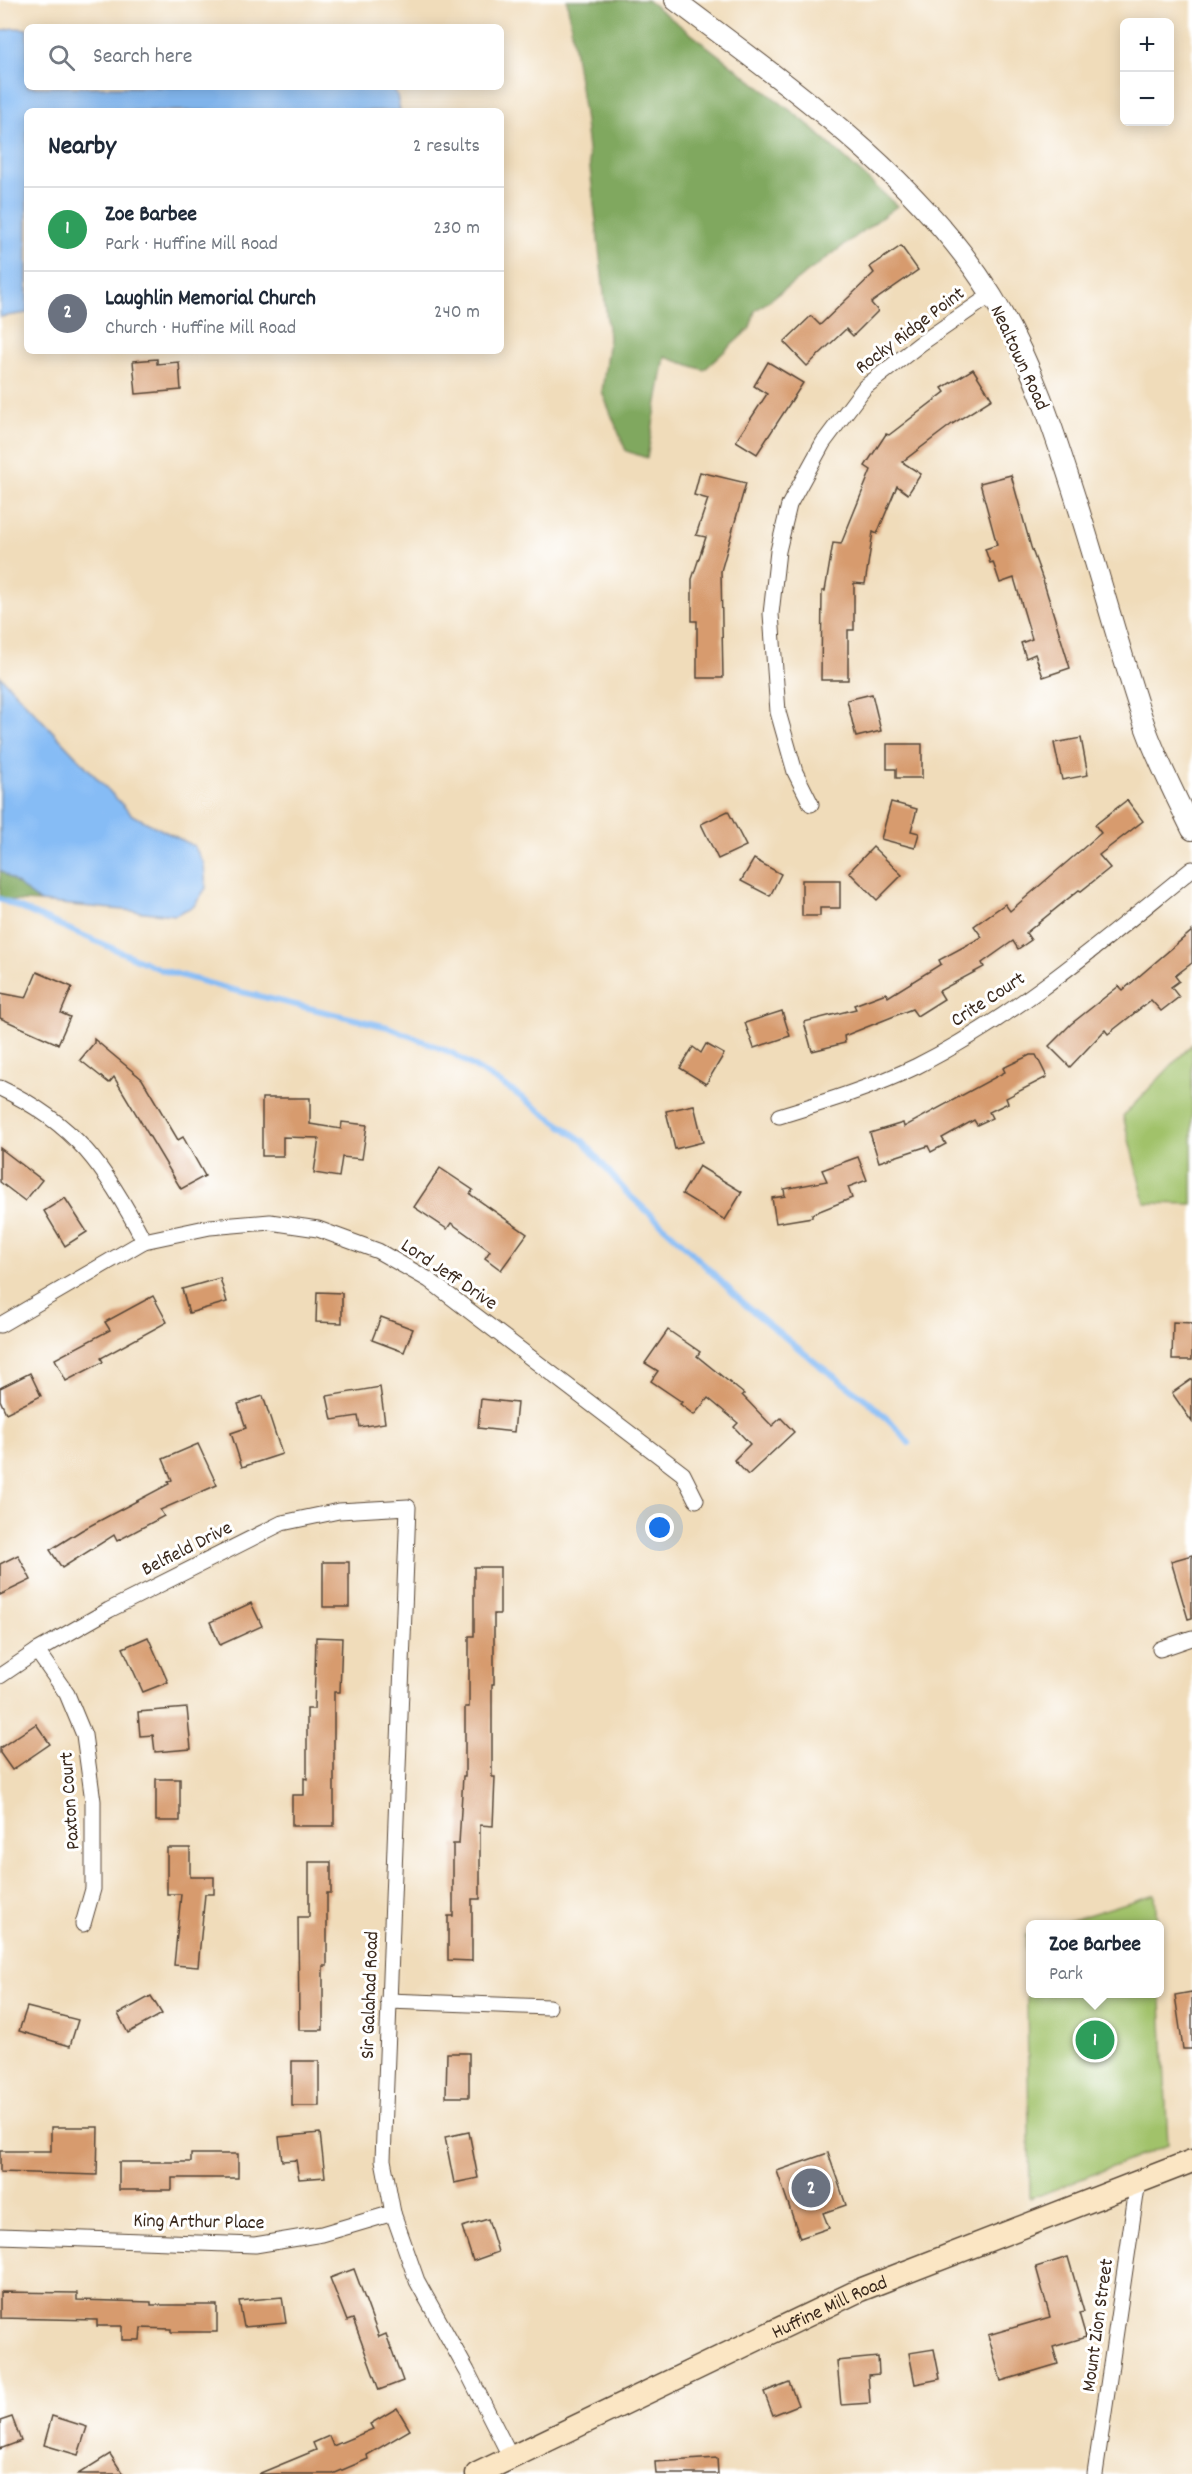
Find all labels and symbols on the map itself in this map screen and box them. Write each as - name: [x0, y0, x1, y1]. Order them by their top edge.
- street label: Rocky Ridge Point: [850, 281, 971, 382]
- street label: Nealtown Road: [982, 301, 1055, 415]
- street label: Crite Court: [946, 966, 1031, 1035]
- street label: Lord Jeff Drive: [394, 1233, 502, 1318]
- your location: [645, 1513, 674, 1542]
- street label: Belfield Drive: [137, 1515, 238, 1584]
- street label: Paxton Court: [54, 1751, 88, 1851]
- street label: Sir Galahad Road: [355, 1931, 387, 2060]
- pin: 1: [1076, 2018, 1114, 2062]
- pin: 2: [792, 2166, 830, 2210]
- street label: King Arthur Place: [133, 2208, 265, 2238]
- street label: Mount Zion Street: [1076, 2257, 1122, 2394]
- street label: Huffine Mill Road: [767, 2270, 892, 2348]

